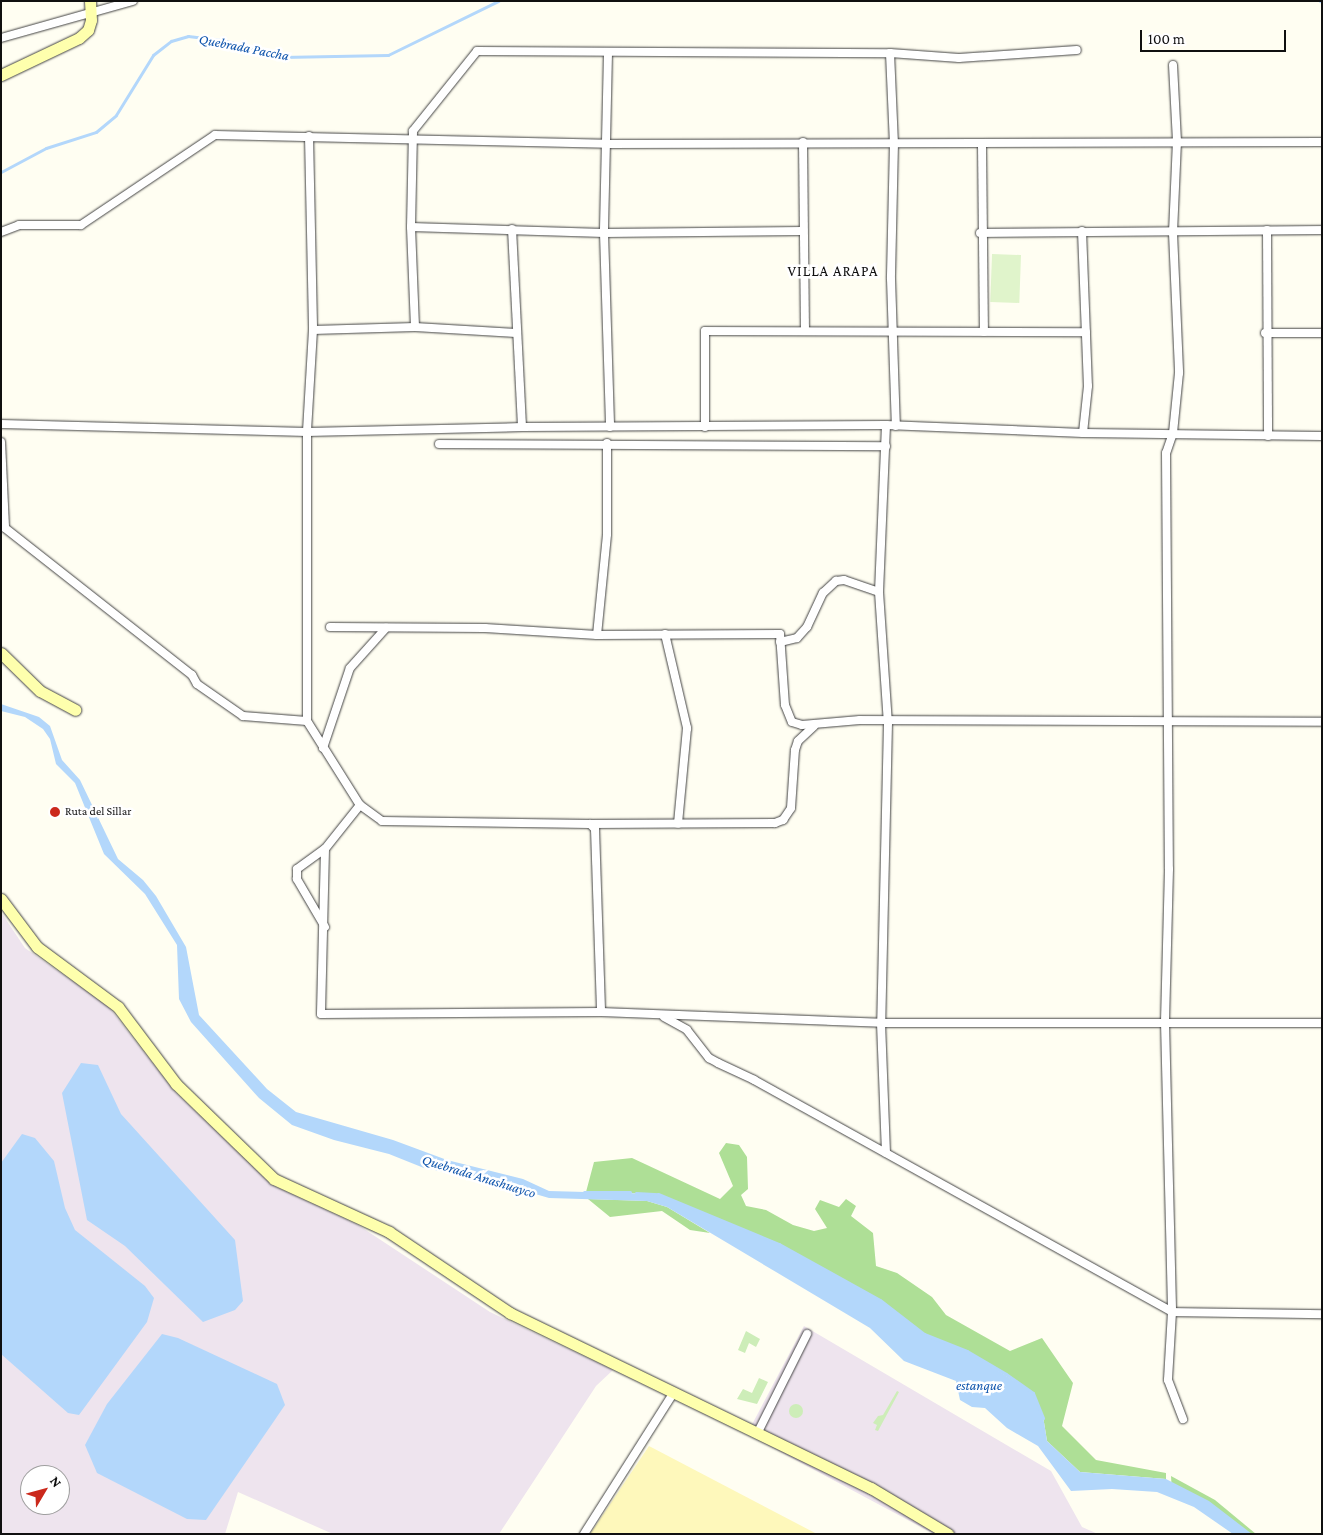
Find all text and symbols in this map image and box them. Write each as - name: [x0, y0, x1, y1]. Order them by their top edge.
- scale bar: [1143, 20, 1289, 52]
- water label: Quebrada Paccha: [198, 30, 290, 64]
- text: 100 m: [1148, 31, 1185, 47]
- district label: VILLA ARAPA: [786, 263, 880, 281]
- place label: Ruta del Sillar: [65, 805, 131, 819]
- marker: Ruta del Sillar: [49, 806, 61, 818]
- water label: Quebrada Anashuayco: [420, 1151, 538, 1201]
- water label: estanque: [956, 1377, 1002, 1393]
- north arrow: [20, 1465, 70, 1515]
- text: N: [47, 1473, 65, 1490]

